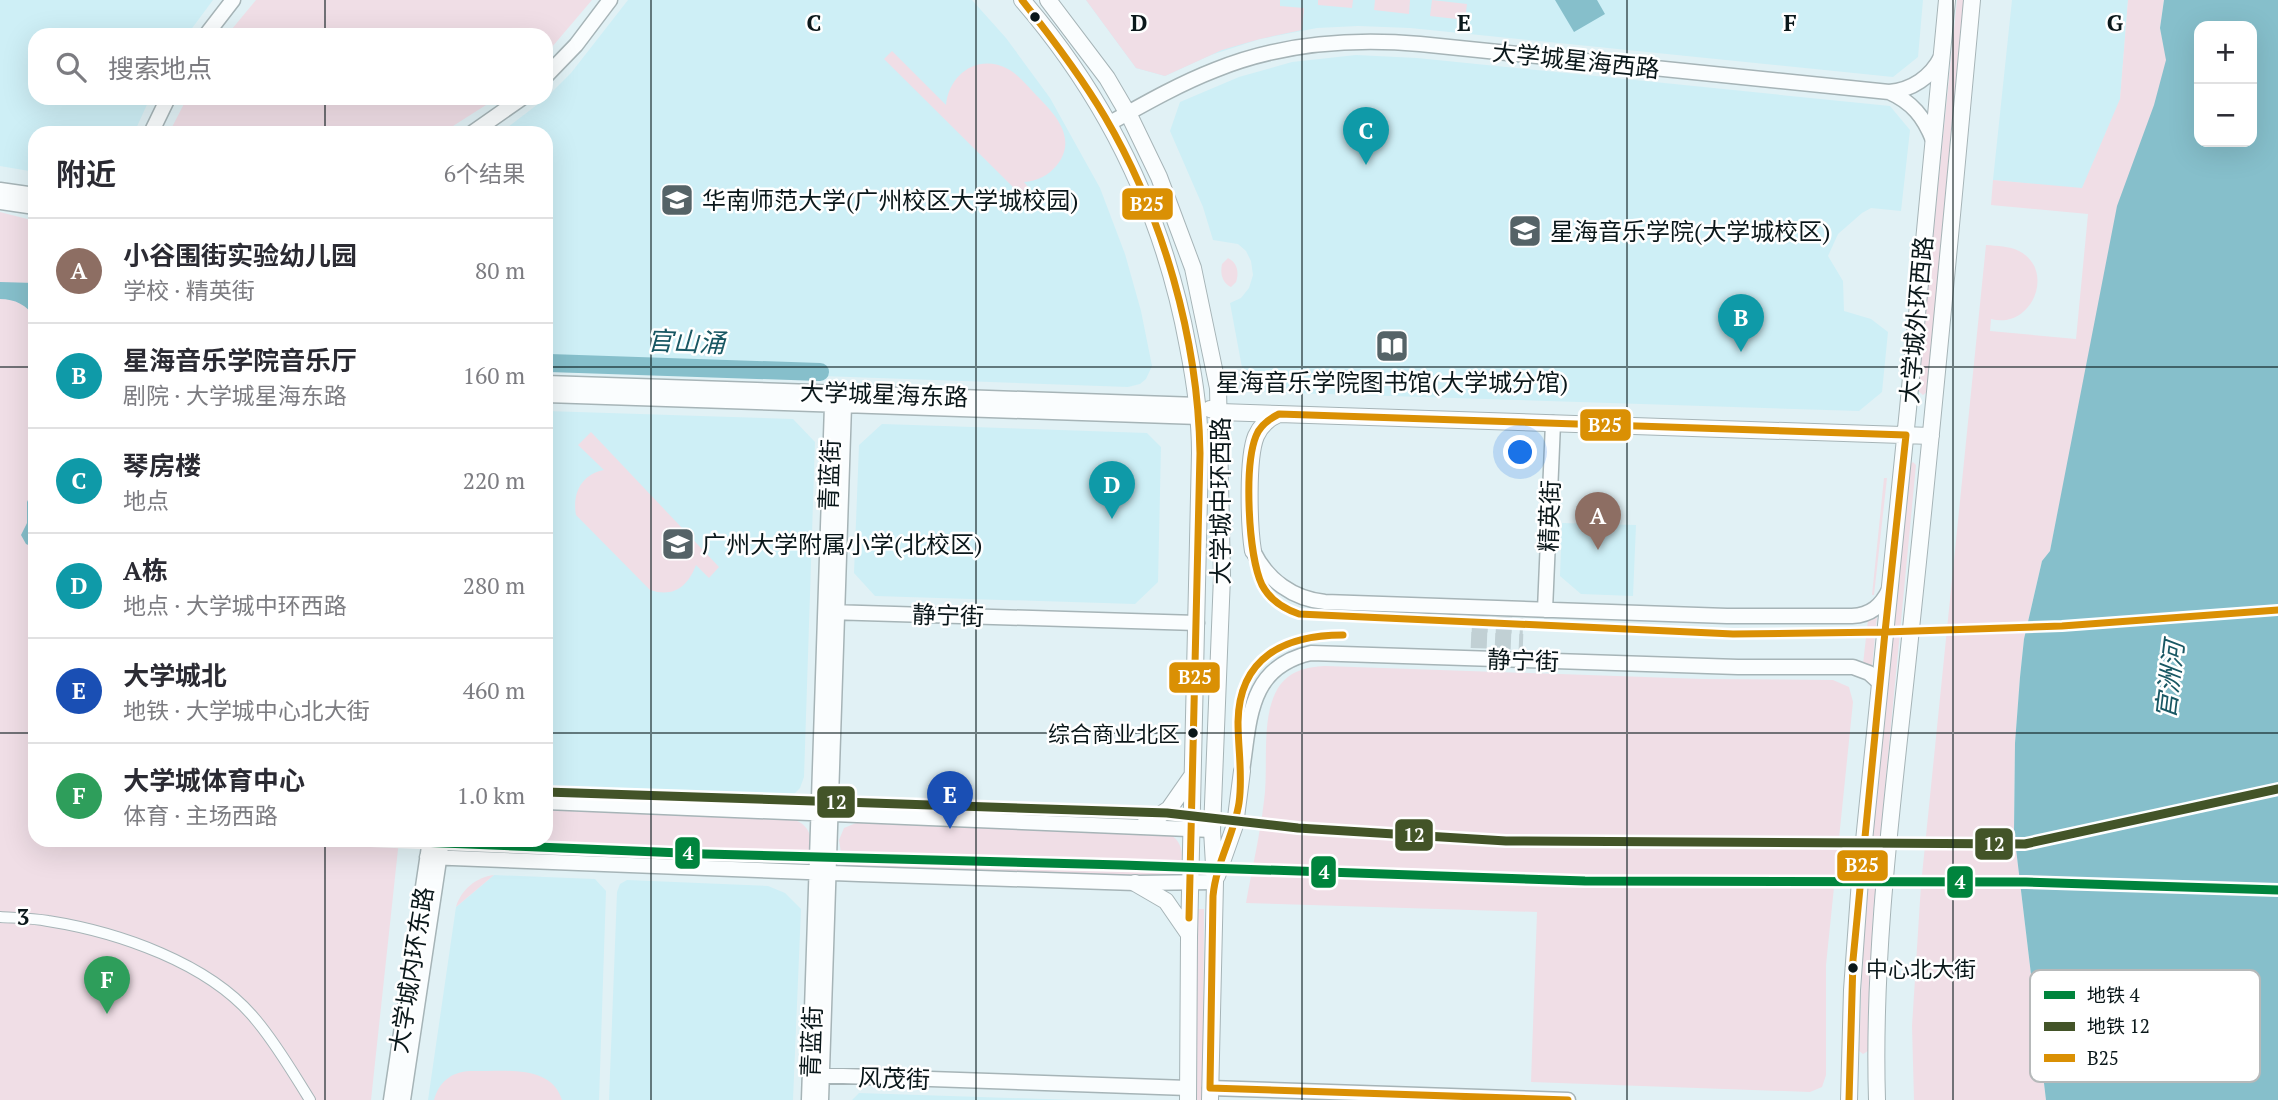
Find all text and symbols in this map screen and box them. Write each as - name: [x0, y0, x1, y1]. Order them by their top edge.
- text: C: [807, 7, 822, 38]
- text: D: [1131, 7, 1148, 38]
- text: E: [1457, 7, 1471, 38]
- text: F: [1783, 7, 1797, 38]
- text: G: [2107, 7, 2124, 38]
- unlabelled marker: [1028, 10, 1042, 24]
- map controls: [2194, 21, 2257, 147]
- button: +: [2194, 21, 2257, 84]
- search box: [28, 28, 553, 105]
- street label: 大学城星海西路: [1491, 35, 1661, 85]
- icon: search: [52, 48, 90, 86]
- text: 搜索地点: [108, 51, 212, 85]
- button: −: [2194, 84, 2257, 147]
- pin: C: [1343, 107, 1389, 165]
- text: 附近: [56, 154, 116, 194]
- text: 6个结果: [444, 158, 525, 189]
- school or university icon: 华南师范大学(广州校区大学城校园): [658, 181, 696, 219]
- place label: 华南师范大学(广州校区大学城校园): [702, 184, 1078, 216]
- line badge: B25: [1121, 187, 1174, 221]
- text: B25: [1130, 191, 1164, 216]
- school or university icon: 星海音乐学院(大学城校区): [1506, 212, 1544, 250]
- place label: 星海音乐学院(大学城校区): [1550, 215, 1830, 247]
- street label: 大学城外环西路: [1893, 235, 1939, 405]
- text: 小谷围街实验幼儿园: [123, 238, 357, 272]
- text: A: [71, 255, 87, 286]
- text: 80 m: [475, 255, 525, 286]
- text: 学校 · 精英街: [123, 275, 255, 306]
- pin: B: [1718, 294, 1764, 352]
- water label: 官山涌: [646, 323, 729, 359]
- library icon: 星海音乐学院图书馆(大学城分馆): [1373, 327, 1411, 365]
- text: 星海音乐学院音乐厅: [123, 343, 357, 377]
- text: B: [72, 360, 86, 391]
- text: 160 m: [463, 360, 525, 391]
- place label: 星海音乐学院图书馆(大学城分馆): [1216, 366, 1568, 398]
- street label: 大学城星海东路: [799, 375, 969, 413]
- text: 剧院 · 大学城星海东路: [123, 380, 347, 411]
- line badge: B25: [1579, 408, 1632, 442]
- text: B25: [1588, 412, 1622, 437]
- street label: 大学城中环西路: [1204, 417, 1236, 585]
- your location: [1503, 435, 1537, 469]
- street label: 青蓝街: [812, 438, 846, 512]
- text: 琴房楼: [123, 448, 201, 482]
- pin: D: [1089, 461, 1135, 519]
- text: C: [72, 465, 87, 496]
- text: 220 m: [463, 465, 525, 496]
- street label: 精英街: [1532, 479, 1566, 553]
- text: 地点: [123, 485, 169, 516]
- pin: A: [1575, 492, 1621, 550]
- school or university icon: 广州大学附属小学(北校区): [659, 525, 697, 563]
- place label: 广州大学附属小学(北校区): [702, 528, 982, 560]
- text: A栋: [123, 553, 168, 587]
- text: D: [71, 570, 87, 601]
- text: 280 m: [463, 570, 525, 601]
- text: 地点 · 大学城中环西路: [123, 590, 347, 621]
- street label: 静宁街: [911, 598, 985, 632]
- water label: 官洲河: [2147, 634, 2191, 721]
- street label: 静宁街: [1486, 643, 1560, 677]
- text: 大学城北: [123, 658, 227, 692]
- line badge: B25: [1168, 661, 1221, 694]
- text: B25: [1178, 664, 1212, 689]
- text: E: [72, 675, 86, 706]
- text: 460 m: [463, 675, 525, 706]
- text: 地铁 · 大学城中心北大街: [123, 695, 370, 726]
- place label: 综合商业北区: [1048, 719, 1180, 748]
- marker: 综合商业北区: [1186, 726, 1200, 740]
- text: 大学城体育中心: [123, 763, 305, 797]
- pin: E: [927, 771, 973, 829]
- text: F: [72, 780, 86, 811]
- text: 1.0 km: [457, 780, 525, 811]
- line badge: 12: [816, 785, 856, 819]
- text: 12: [825, 789, 847, 814]
- text: 体育 · 主场西路: [123, 800, 278, 831]
- line badge: 12: [1394, 818, 1434, 852]
- text: 12: [1403, 822, 1425, 847]
- line badge: 12: [1974, 827, 2014, 861]
- text: 12: [1983, 831, 2005, 856]
- line badge: 4: [674, 836, 701, 870]
- text: 4: [683, 840, 694, 865]
- line badge: B25: [1836, 849, 1889, 882]
- text: B25: [1845, 852, 1879, 877]
- line badge: 4: [1310, 855, 1337, 889]
- text: 4: [1319, 859, 1330, 884]
- line badge: 4: [1946, 865, 1974, 899]
- text: 4: [1955, 869, 1966, 894]
- street label: 大学城内环东路: [382, 885, 440, 1055]
- text: 3: [17, 901, 30, 932]
- place label: 中心北大街: [1866, 954, 1976, 983]
- pin: F: [84, 956, 130, 1014]
- marker: 中心北大街: [1846, 961, 1860, 975]
- legend: [2030, 970, 2260, 1082]
- text: 地铁 4: [2087, 982, 2141, 1007]
- street label: 青蓝街: [794, 1005, 828, 1079]
- text: 地铁 12: [2087, 1013, 2150, 1038]
- text: B25: [2087, 1045, 2119, 1070]
- street label: 风茂街: [857, 1061, 931, 1095]

